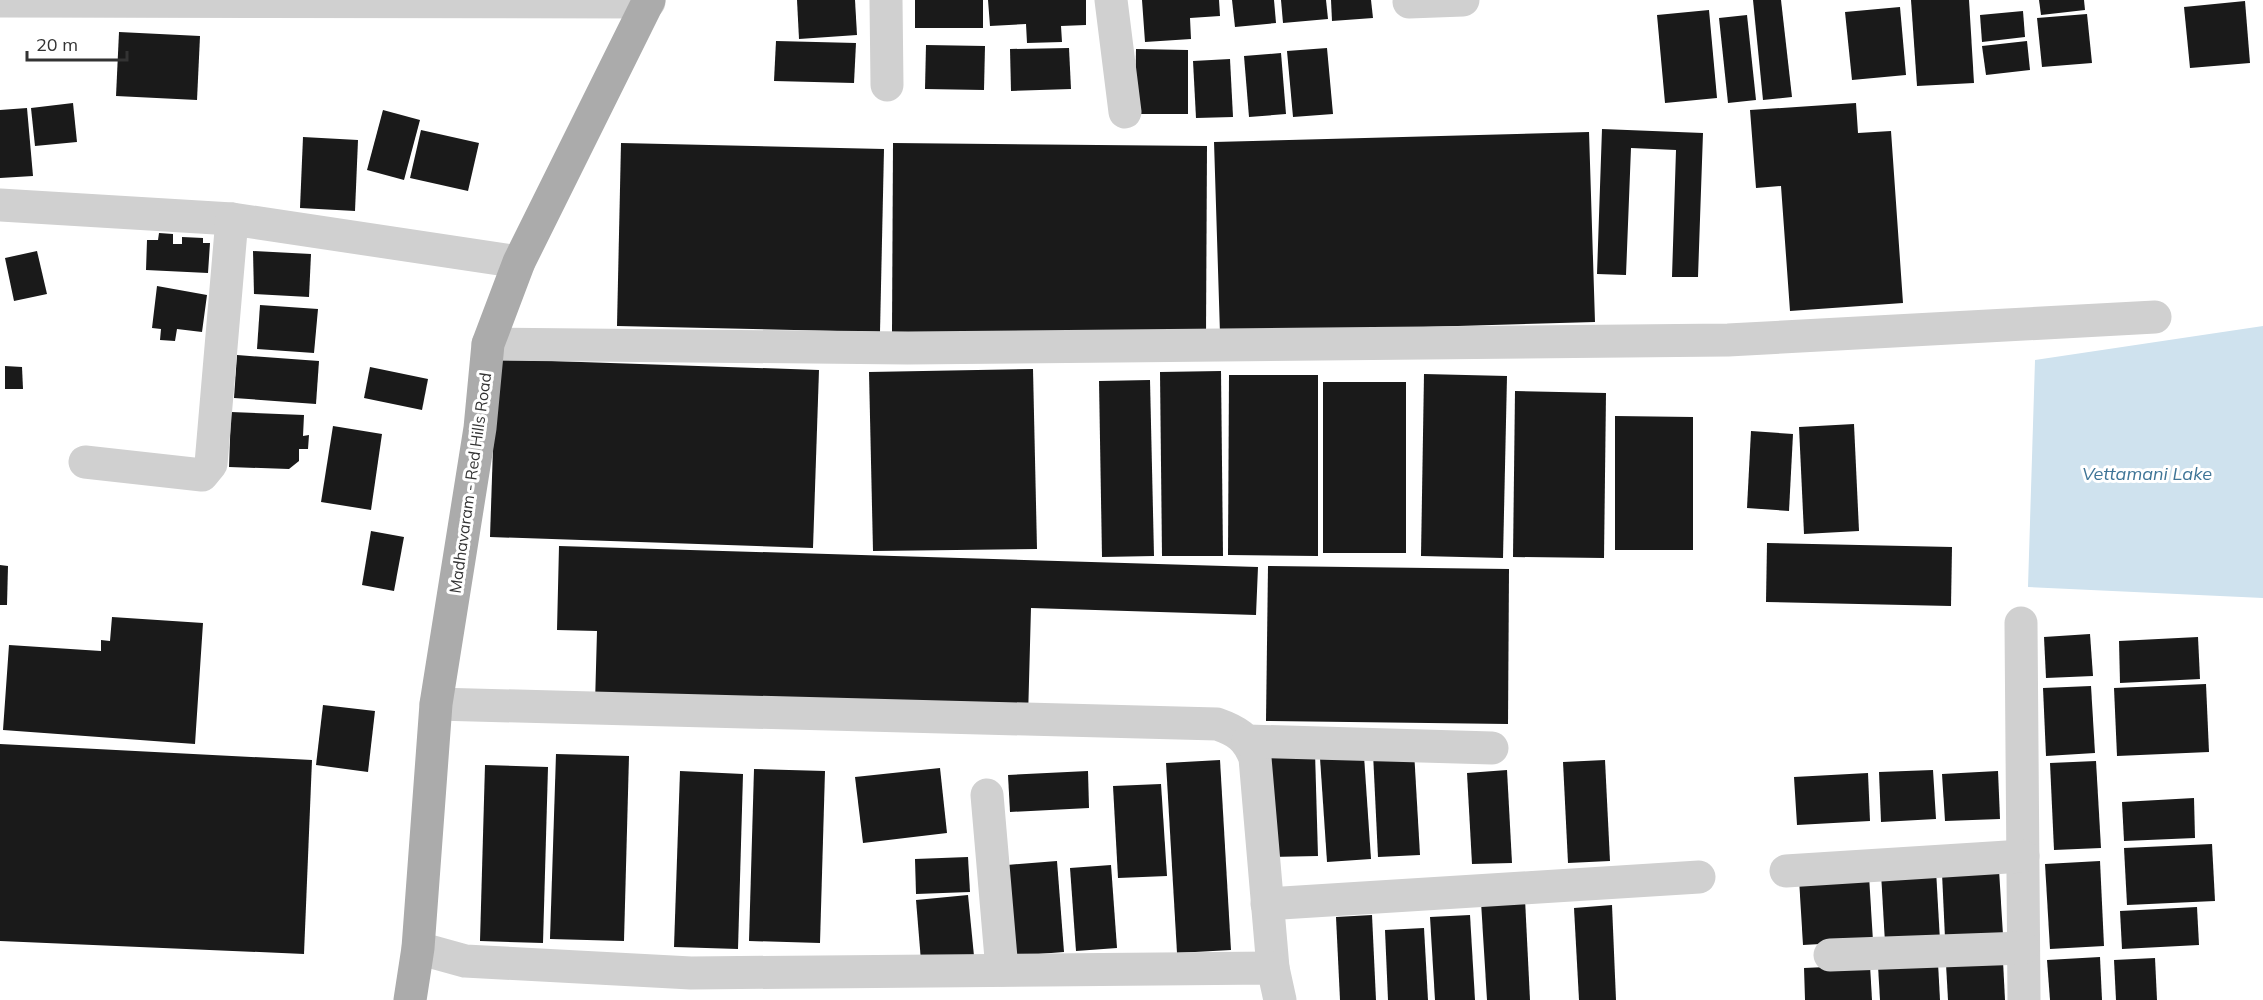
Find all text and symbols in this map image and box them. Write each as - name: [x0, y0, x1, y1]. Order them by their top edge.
- scale bar: [27, 24, 128, 62]
- text: 20 m: [36, 33, 78, 56]
- street label: Madhavaram - Red Hills Road: [445, 371, 495, 595]
- water label: Vettamani Lake: [2082, 462, 2212, 485]

